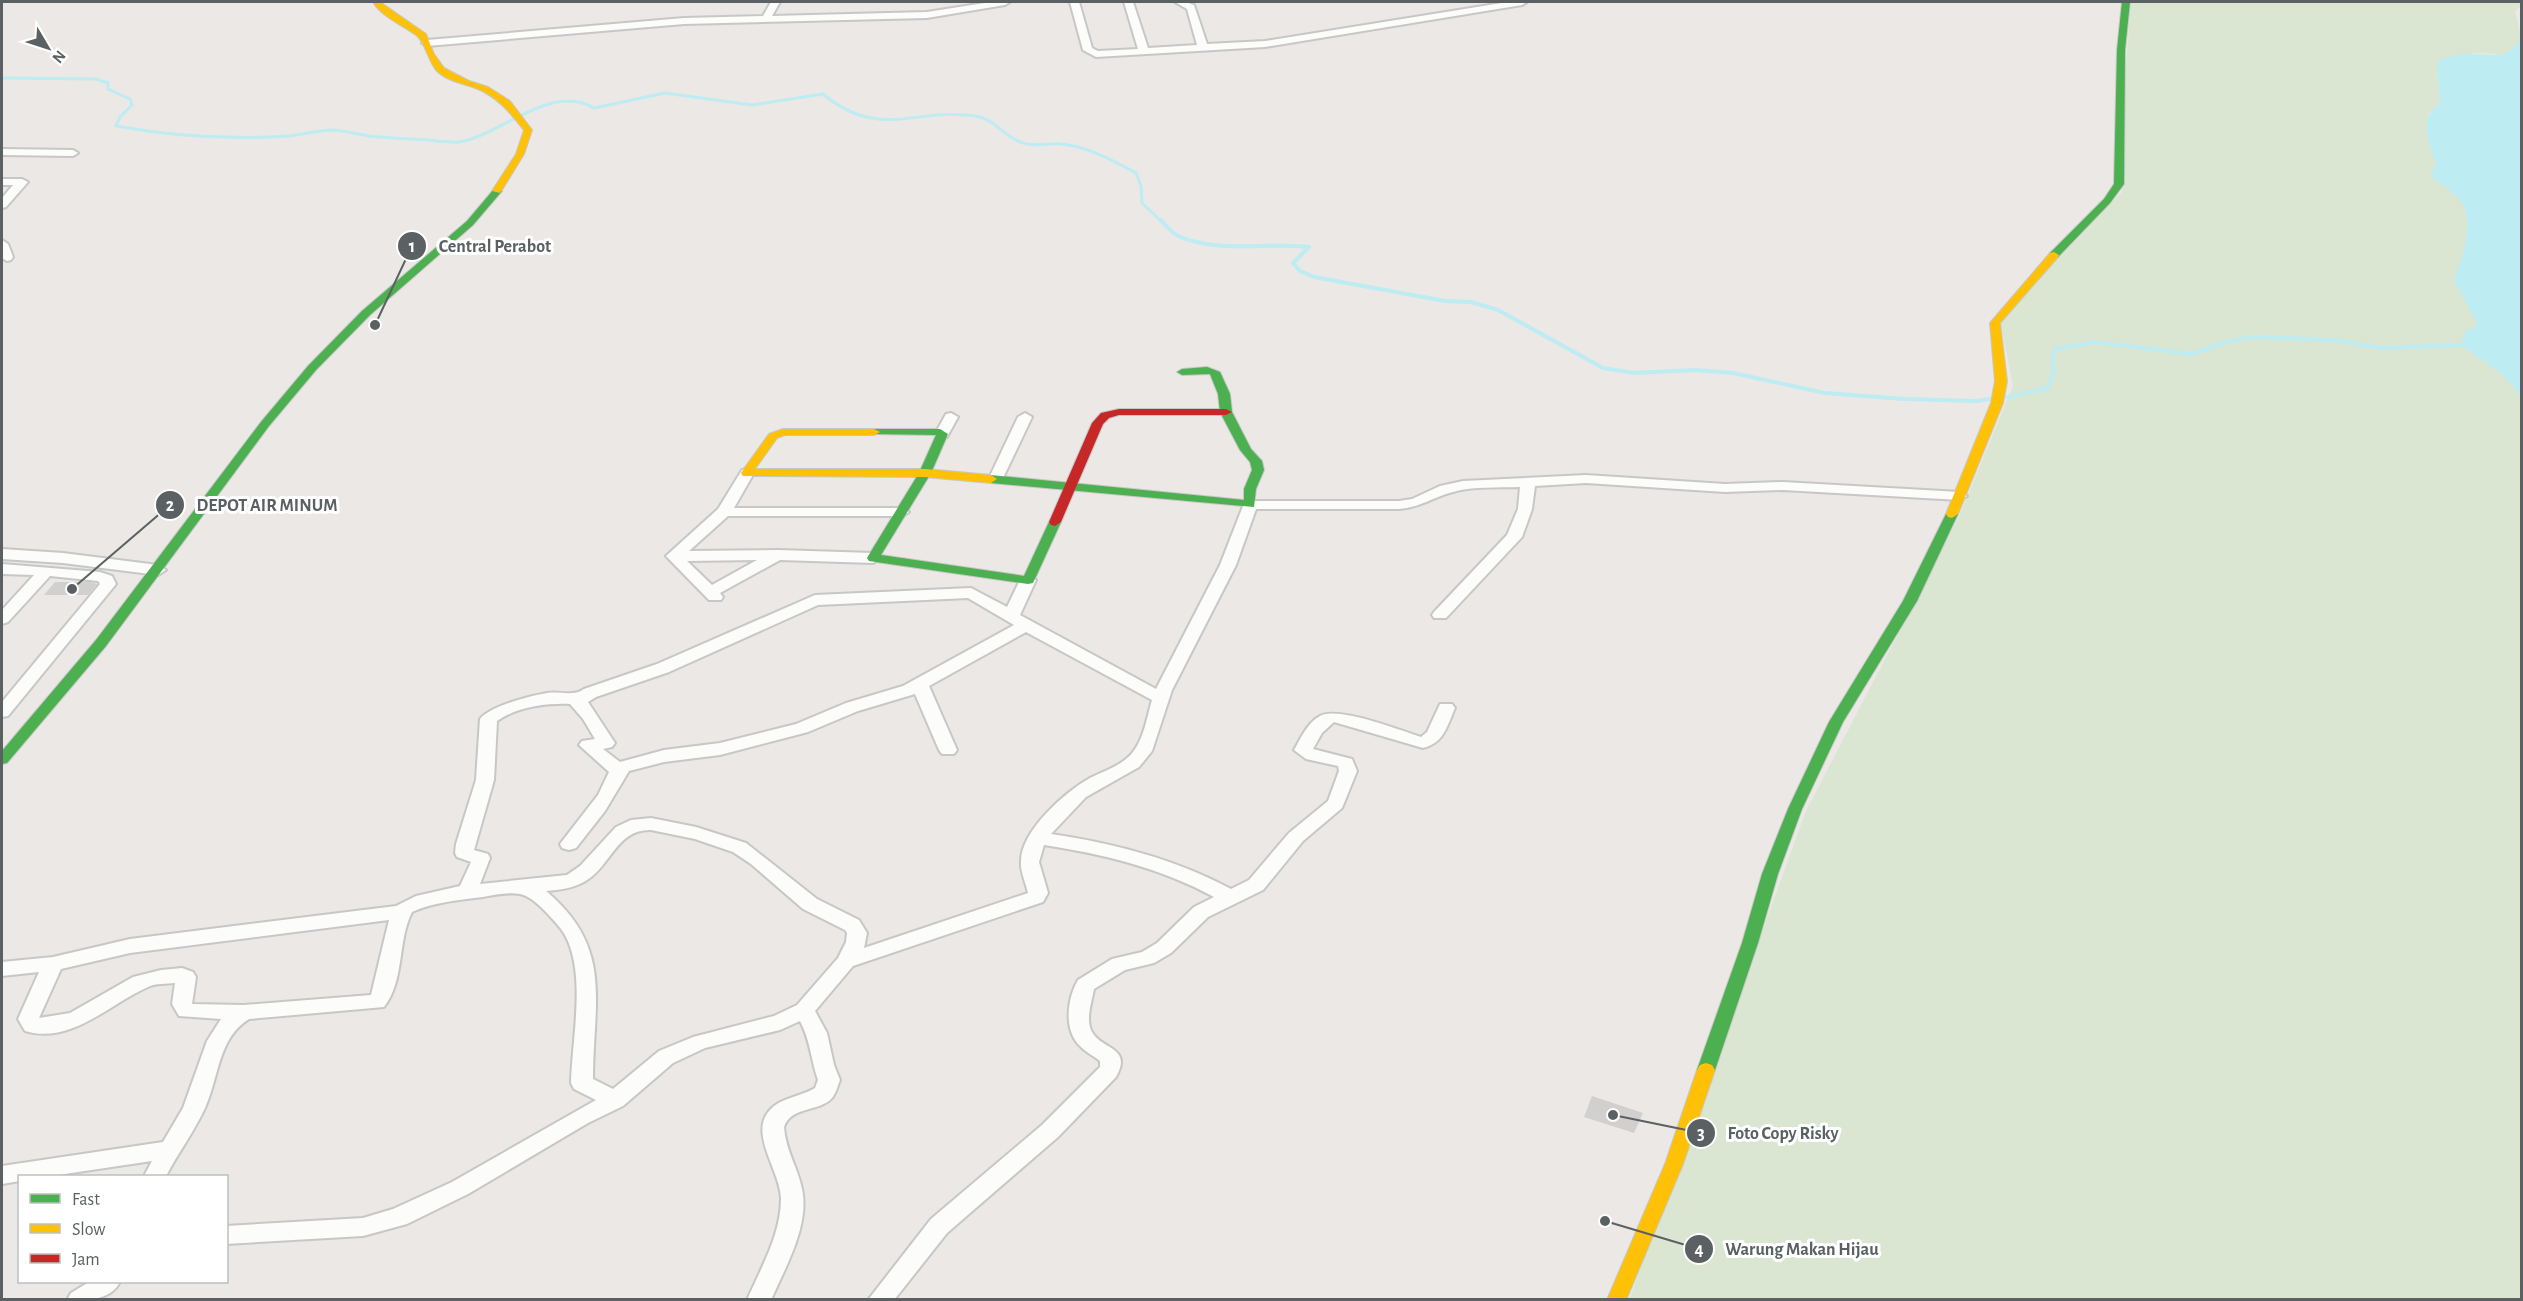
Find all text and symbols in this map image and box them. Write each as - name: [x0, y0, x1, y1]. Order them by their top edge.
- north arrow: [18, 18, 78, 78]
- text: N: [49, 47, 69, 66]
- callout: Central Perabot: [397, 228, 564, 264]
- text: 1: [409, 238, 415, 256]
- text: Central Perabot: [439, 238, 551, 256]
- callout: DEPOT AIR MINUM: [155, 487, 350, 523]
- text: 2: [166, 497, 175, 515]
- text: DEPOT AIR MINUM: [196, 497, 338, 515]
- callout: Foto Copy Risky: [1686, 1115, 1851, 1151]
- text: 3: [1697, 1125, 1705, 1143]
- text: Foto Copy Risky: [1727, 1125, 1840, 1143]
- legend: [18, 1175, 228, 1283]
- text: Fast: [72, 1191, 100, 1209]
- text: Slow: [72, 1221, 105, 1239]
- callout: Warung Makan Hijau: [1684, 1231, 1891, 1267]
- text: 4: [1694, 1241, 1704, 1259]
- text: Warung Makan Hijau: [1725, 1241, 1879, 1259]
- text: Jam: [72, 1251, 100, 1269]

